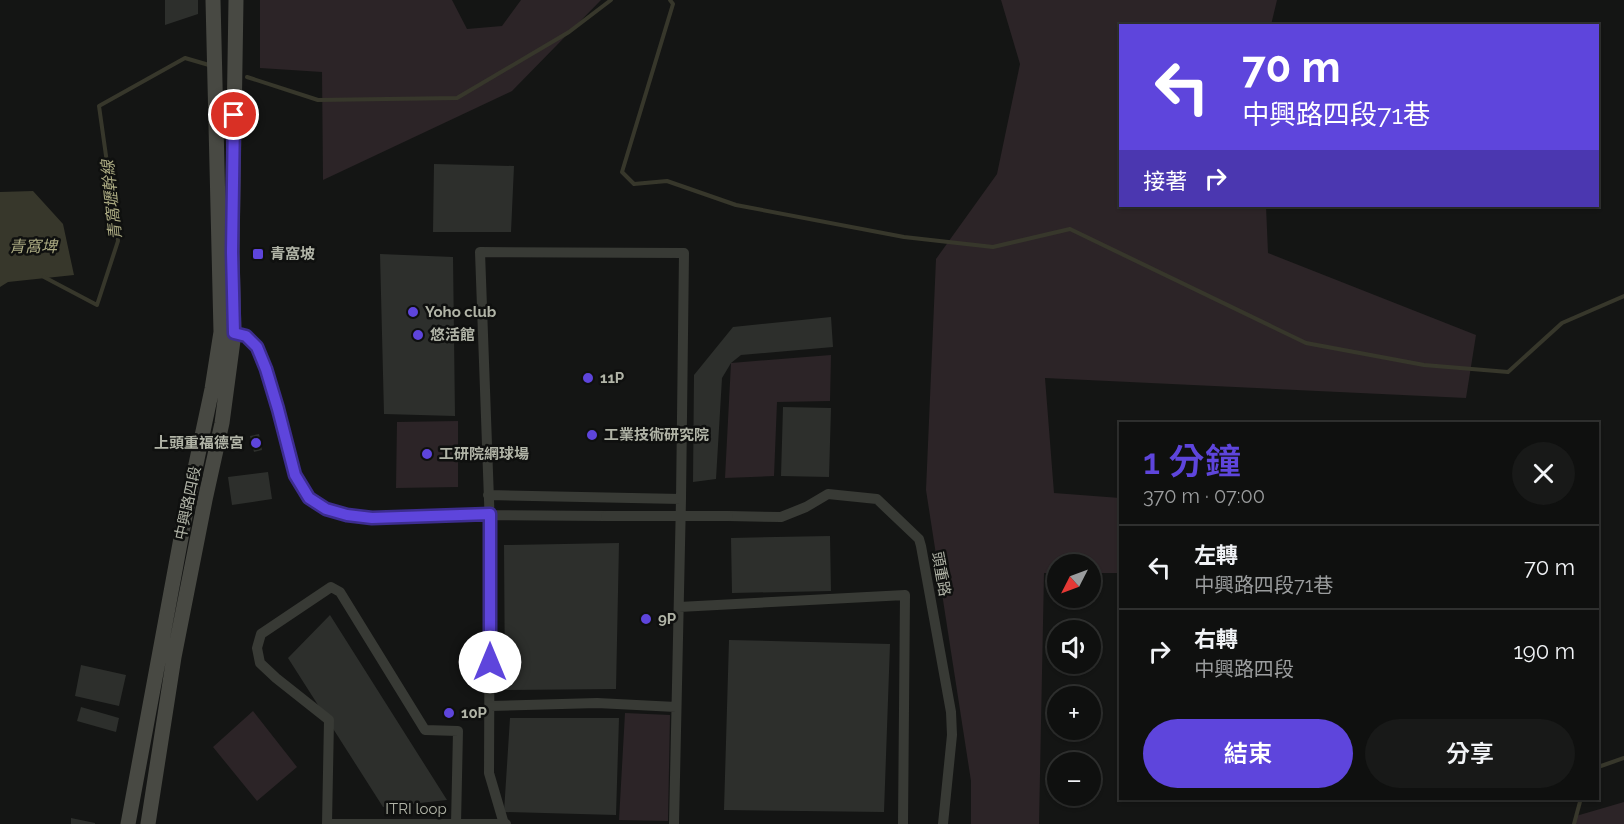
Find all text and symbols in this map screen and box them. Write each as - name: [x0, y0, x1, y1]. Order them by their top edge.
- text: 70 m: [1242, 43, 1341, 92]
- icon: left: [1143, 48, 1221, 126]
- pin: [208, 89, 259, 140]
- icon: arrive: [217, 98, 250, 131]
- text: 中興路四段71巷: [1242, 99, 1430, 130]
- water label: 青窩壢幹線: [98, 157, 125, 241]
- icon: right: [1199, 162, 1232, 195]
- text: 接著: [1143, 168, 1187, 194]
- water label: 青窩埤: [9, 237, 59, 256]
- place label: 青窩坡: [270, 245, 315, 263]
- marker: 青窩坡: [251, 247, 265, 261]
- place label: Yoho club: [425, 303, 497, 321]
- marker: Yoho club: [406, 305, 420, 319]
- place label: 悠活館: [430, 326, 475, 344]
- marker: 悠活館: [411, 328, 425, 342]
- place label: 11P: [600, 369, 625, 387]
- marker: 11P: [581, 371, 595, 385]
- place label: 工業技術研究院: [604, 426, 709, 444]
- marker: 工業技術研究院: [585, 428, 599, 442]
- place label: 上頭重福德宮: [154, 434, 244, 452]
- marker: 上頭重福德宮: [249, 436, 263, 450]
- text: 1 分鐘: [1143, 440, 1241, 482]
- button: close: [1512, 442, 1575, 505]
- place label: 工研院網球場: [439, 445, 529, 463]
- marker: 工研院網球場: [420, 447, 434, 461]
- street label: 中興路四段: [171, 464, 205, 542]
- text: 370 m · 07:00: [1143, 484, 1265, 508]
- text: 左轉: [1194, 542, 1238, 568]
- street label: 頭重路: [928, 550, 954, 598]
- icon: left: [1143, 551, 1176, 584]
- north arrow: [1047, 554, 1101, 608]
- map controls: [1047, 554, 1101, 806]
- text: 70 m: [1524, 554, 1575, 580]
- text: 中興路四段71巷: [1194, 573, 1333, 597]
- place label: 9P: [658, 610, 677, 628]
- marker: 9P: [639, 612, 653, 626]
- button: sound: [1047, 620, 1101, 674]
- text: 右轉: [1194, 626, 1238, 652]
- position arrow: [458, 630, 522, 694]
- icon: right: [1143, 635, 1176, 668]
- text: 190 m: [1513, 638, 1575, 664]
- text: 中興路四段: [1194, 657, 1294, 681]
- button: +: [1047, 686, 1101, 740]
- place label: 10P: [461, 704, 488, 722]
- marker: 10P: [442, 706, 456, 720]
- button: 結束: [1143, 719, 1353, 788]
- button: 分享: [1365, 719, 1575, 788]
- button: −: [1047, 752, 1101, 806]
- street label: ITRI loop: [385, 800, 447, 818]

